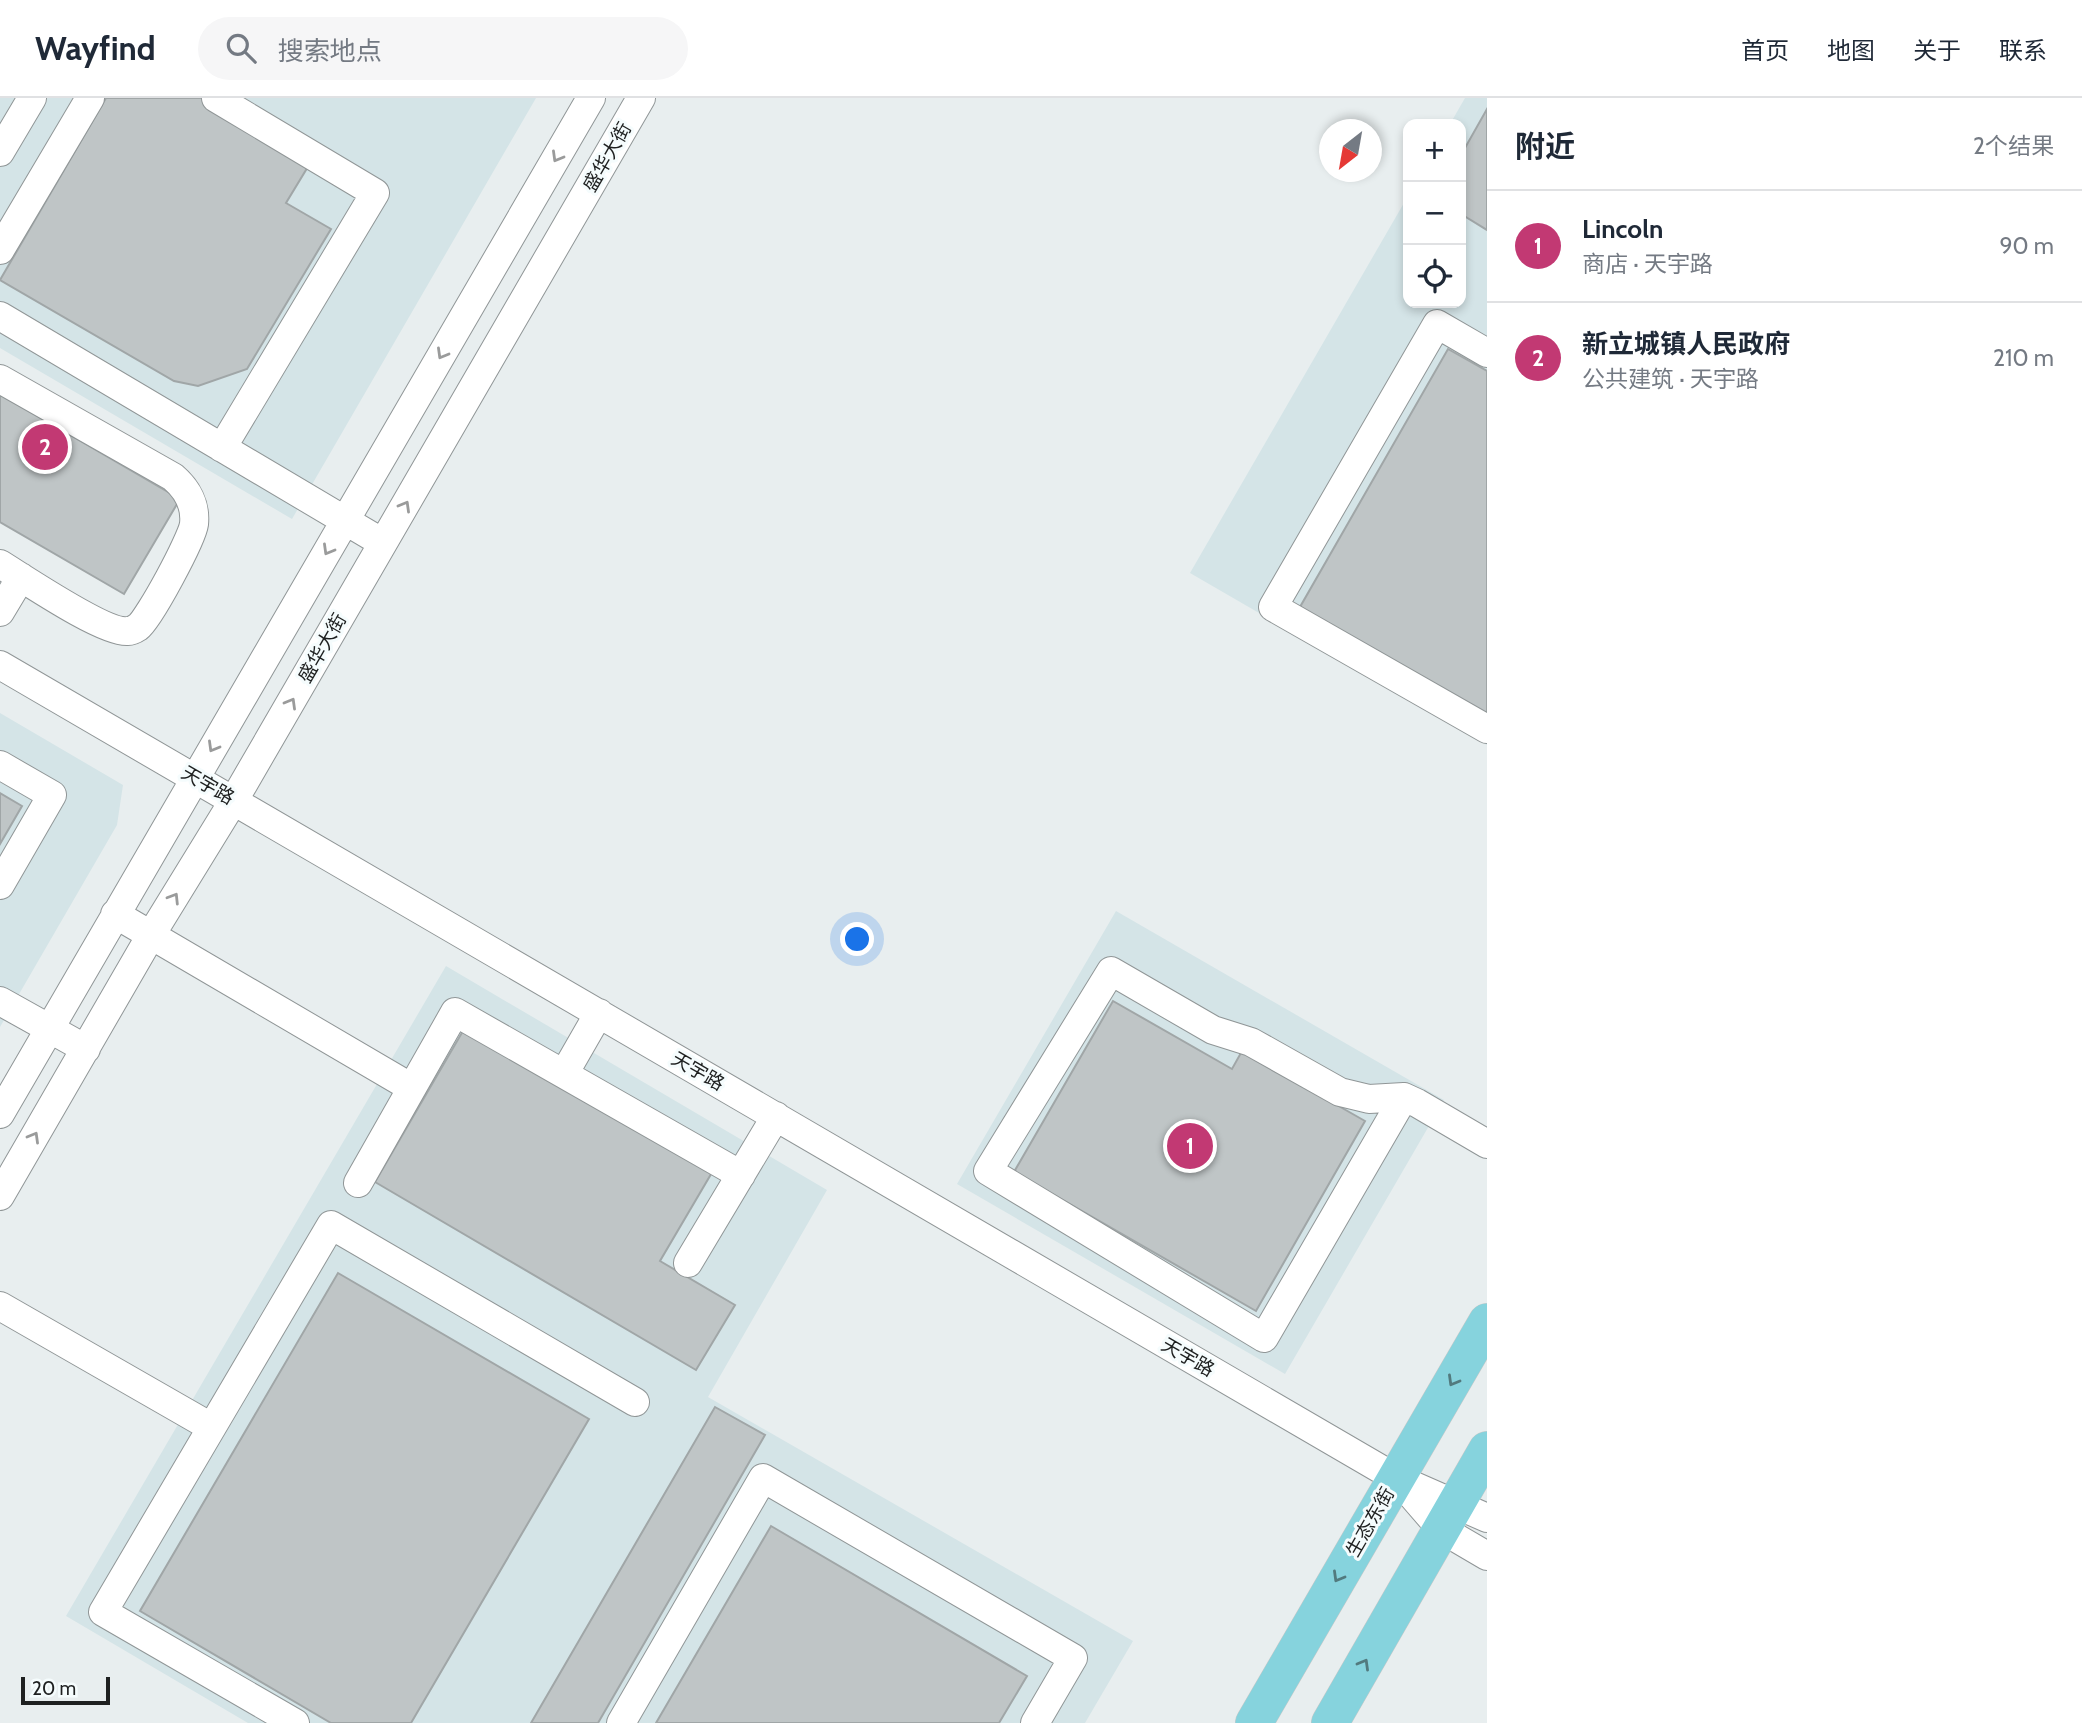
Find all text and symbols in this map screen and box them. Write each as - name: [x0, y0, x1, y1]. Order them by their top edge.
- search box: [198, 17, 688, 80]
- text: Wayfind: [35, 28, 156, 68]
- icon: search: [222, 29, 260, 67]
- text: 搜索地点: [278, 35, 382, 67]
- text: 首页: [1741, 36, 1789, 65]
- text: 地图: [1827, 36, 1875, 65]
- text: 关于: [1913, 36, 1961, 65]
- text: 联系: [1999, 36, 2047, 65]
- street label: 盛华大街: [578, 118, 636, 196]
- north arrow: [1319, 119, 1382, 182]
- map controls: [1403, 119, 1466, 308]
- button: +: [1403, 119, 1466, 182]
- text: 附近: [1515, 128, 1575, 165]
- text: 2个结果: [1973, 132, 2054, 160]
- one-way arrow: [552, 150, 565, 162]
- button: −: [1403, 182, 1466, 245]
- text: Lincoln: [1582, 213, 1663, 245]
- text: 1: [1534, 232, 1542, 260]
- text: 90 m: [2000, 232, 2054, 260]
- button: locate: [1403, 245, 1466, 308]
- text: 商店 · 天宇路: [1582, 250, 1713, 278]
- text: 新立城镇人民政府: [1582, 328, 1790, 360]
- text: 2: [1532, 344, 1544, 372]
- text: 210 m: [1993, 344, 2054, 372]
- one-way arrow: [438, 346, 451, 359]
- text: 公共建筑 · 天宇路: [1582, 365, 1759, 393]
- pin: 2: [22, 421, 68, 473]
- one-way arrow: [396, 501, 409, 514]
- one-way arrow: [323, 543, 336, 556]
- street label: 盛华大街: [293, 609, 351, 687]
- one-way arrow: [282, 698, 295, 711]
- one-way arrow: [209, 739, 222, 752]
- street label: 天宇路: [178, 761, 238, 809]
- one-way arrow: [165, 893, 178, 906]
- your location: [840, 922, 874, 956]
- street label: 天宇路: [668, 1047, 728, 1095]
- pin: 1: [1167, 1120, 1213, 1172]
- one-way arrow: [26, 1132, 39, 1145]
- street label: 天宇路: [1158, 1333, 1218, 1381]
- one-way arrow: [1448, 1373, 1461, 1386]
- street label: 生态东街: [1341, 1483, 1399, 1561]
- one-way arrow: [1333, 1570, 1346, 1583]
- one-way arrow: [1356, 1658, 1369, 1671]
- scale bar: [21, 1674, 110, 1706]
- text: 20 m: [32, 1677, 76, 1700]

